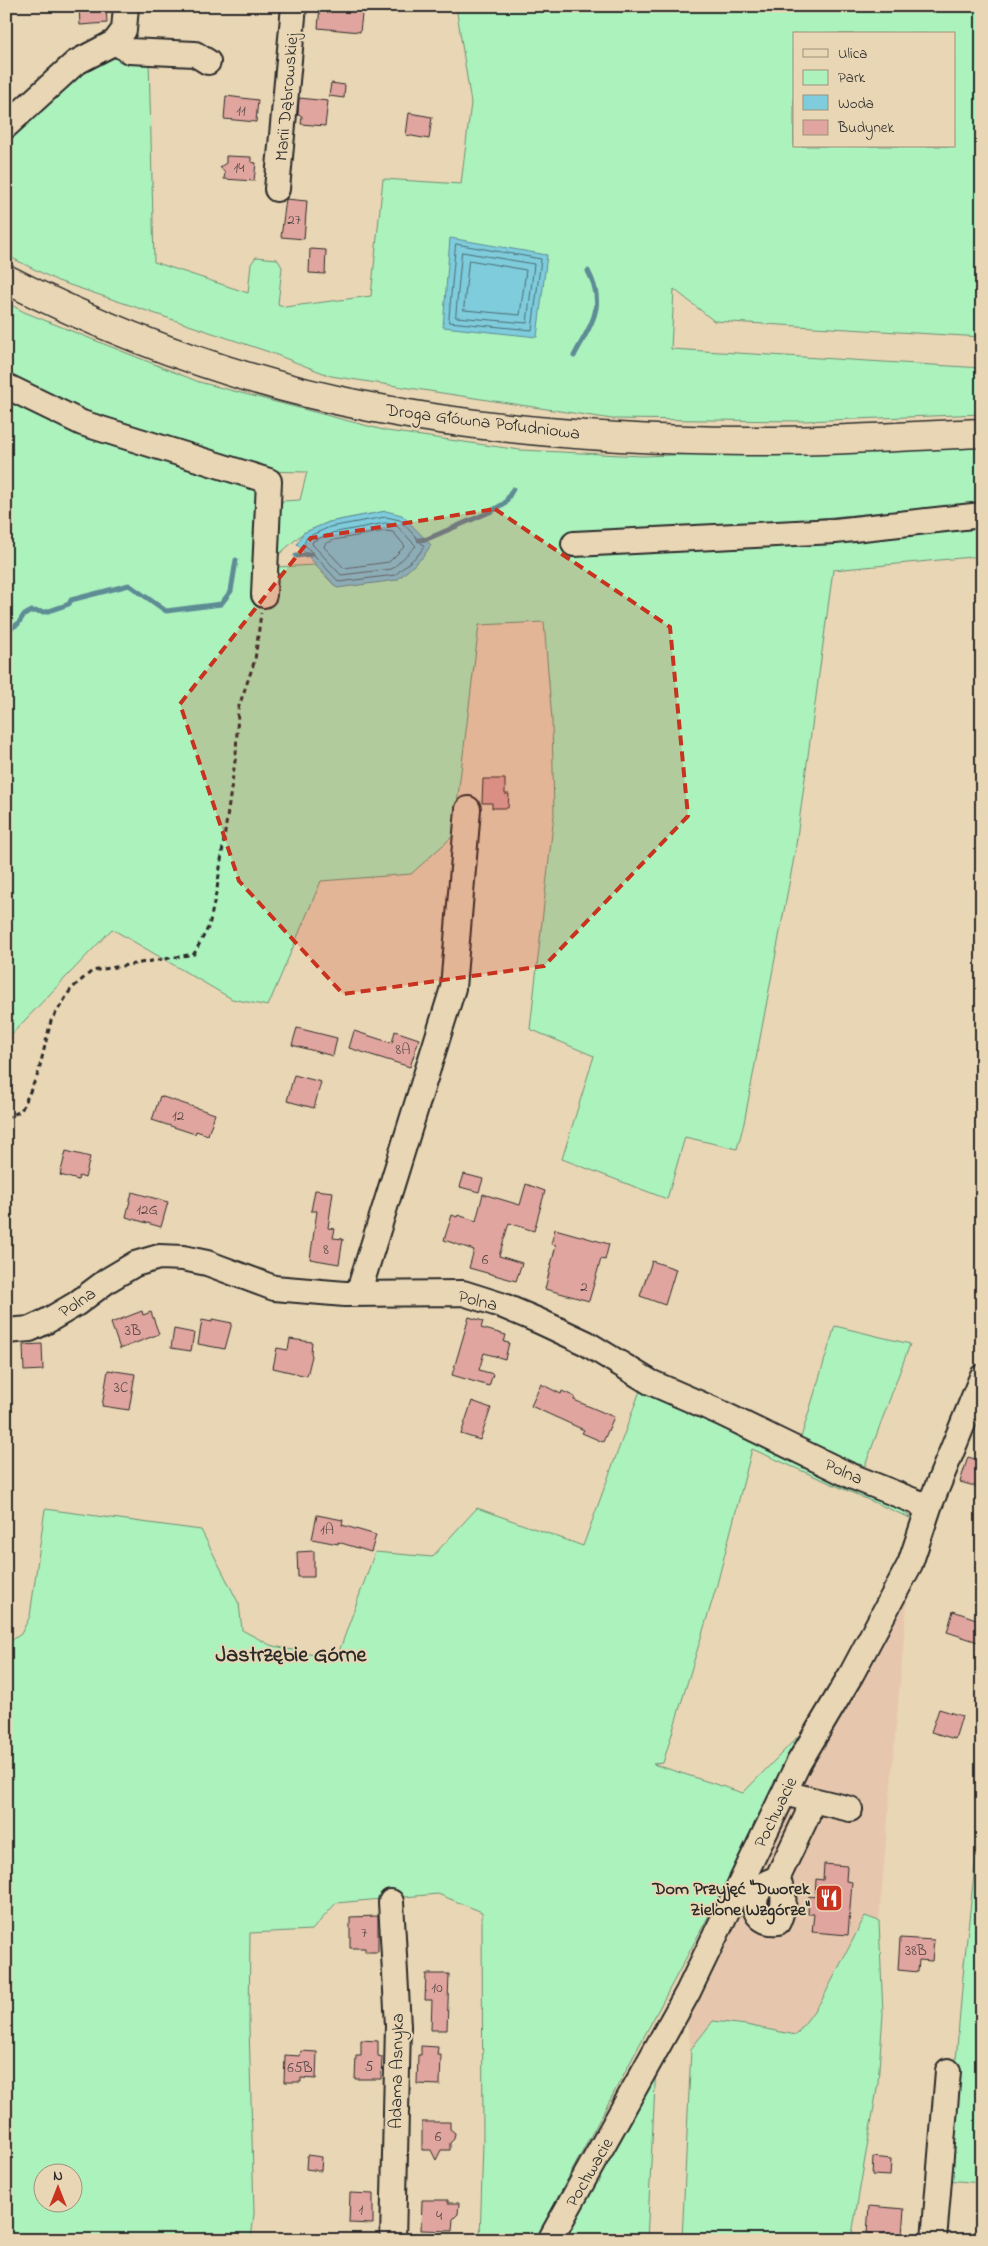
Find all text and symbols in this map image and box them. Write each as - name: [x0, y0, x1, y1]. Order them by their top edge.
- street label: Marii Dąbrowskiej: [269, 32, 307, 162]
- legend: [793, 32, 956, 148]
- text: Ulica: [838, 43, 867, 65]
- text: Park: [838, 67, 866, 89]
- text: Woda: [838, 93, 874, 115]
- house number: 11: [236, 100, 246, 122]
- text: Budynek: [837, 117, 895, 140]
- house number: 14: [234, 157, 244, 179]
- house number: 27: [287, 209, 301, 231]
- street label: Droga Główna Południowa: [383, 398, 581, 449]
- house number: 8A: [396, 1039, 410, 1061]
- house number: 12: [172, 1105, 185, 1127]
- house number: 12G: [136, 1199, 158, 1221]
- house number: 8: [323, 1239, 329, 1261]
- house number: 6: [482, 1249, 489, 1271]
- house number: 2: [580, 1276, 588, 1298]
- street label: Polna: [54, 1282, 102, 1326]
- street label: Polna: [455, 1285, 500, 1319]
- house number: 3B: [125, 1320, 141, 1342]
- house number: 3C: [114, 1377, 128, 1399]
- street label: Polna: [820, 1453, 867, 1493]
- house number: 1A: [320, 1519, 334, 1541]
- district label: Jastrzębie Górne: [216, 1640, 368, 1672]
- street label: Pochwacie: [748, 1772, 806, 1853]
- place label: Dom Przyjęć "Dworek Zielone Wzgórze": [651, 1877, 811, 1925]
- restaurant icon: Dom Przyjęć "Dworek Zielone Wzgórze": [814, 1883, 844, 1913]
- house number: 7: [361, 1922, 367, 1944]
- house number: 38B: [905, 1940, 927, 1962]
- house number: 10: [431, 1977, 443, 1999]
- street label: Adama Asnyka: [384, 2013, 412, 2129]
- house number: 5: [365, 2056, 374, 2078]
- house number: 65B: [287, 2057, 313, 2079]
- house number: 6: [435, 2126, 442, 2148]
- street label: Pochwacie: [560, 2133, 621, 2212]
- north arrow: [32, 2164, 82, 2214]
- text: N: [53, 2166, 63, 2187]
- house number: 1: [359, 2199, 364, 2221]
- house number: 4: [436, 2205, 442, 2227]

